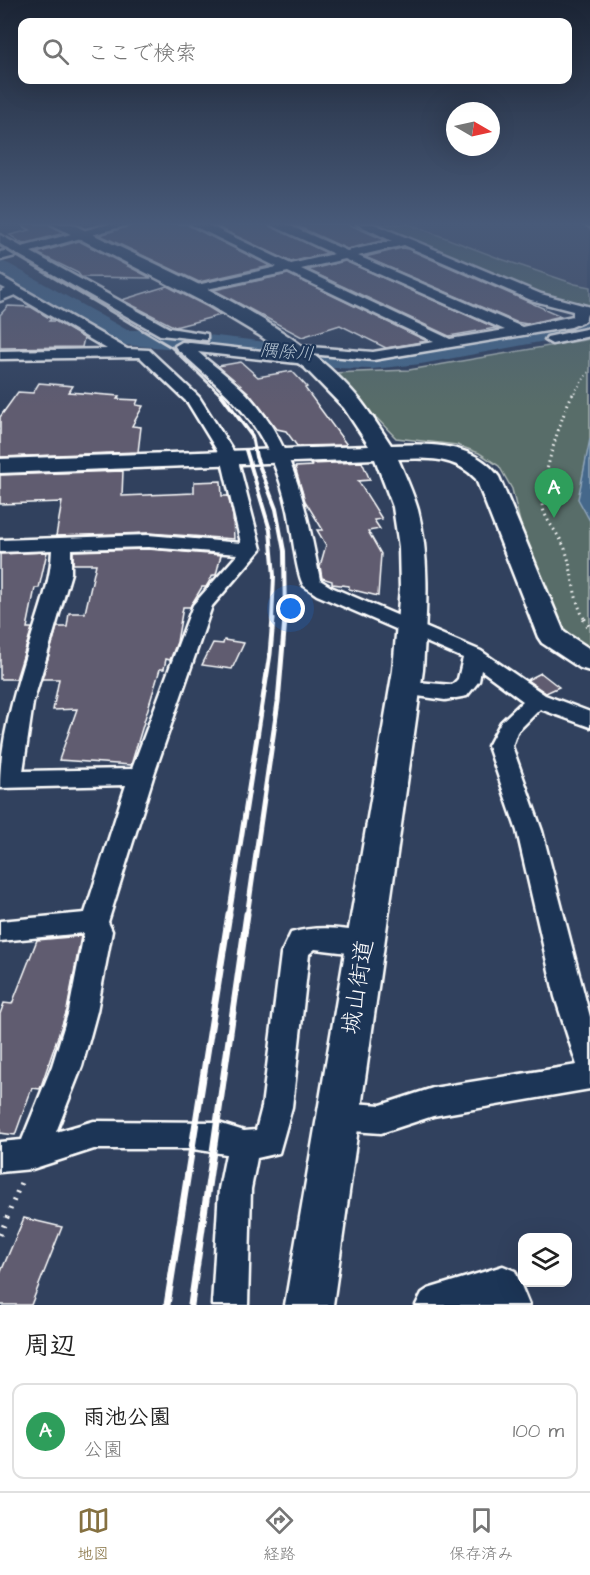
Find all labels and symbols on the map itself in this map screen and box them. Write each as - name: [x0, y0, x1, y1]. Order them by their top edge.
- north arrow: [446, 102, 500, 156]
- water label: 隅除川: [259, 337, 315, 367]
- pin: A: [534, 468, 574, 518]
- your location: [276, 594, 305, 623]
- street label: 城山街道: [334, 937, 382, 1037]

